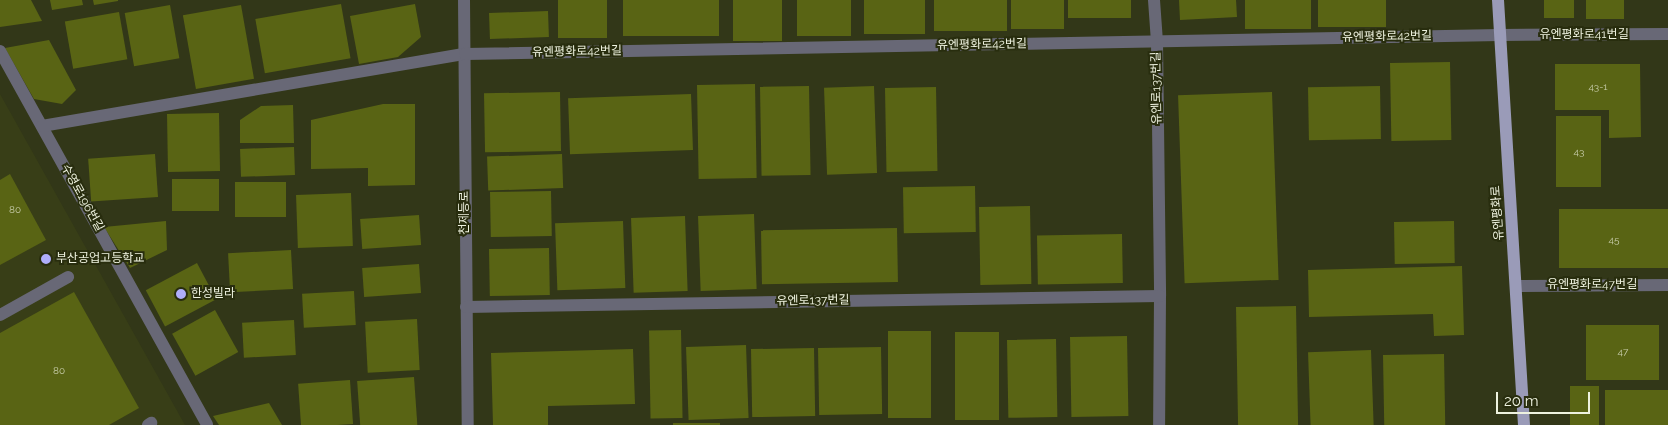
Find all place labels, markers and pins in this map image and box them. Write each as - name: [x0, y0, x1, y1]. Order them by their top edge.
- place label: 부산공업고등학교: [56, 252, 144, 266]
- marker: 부산공업고등학교: [40, 253, 52, 265]
- place label: 한성빌라: [191, 287, 235, 301]
- marker: 한성빌라: [175, 288, 187, 300]

